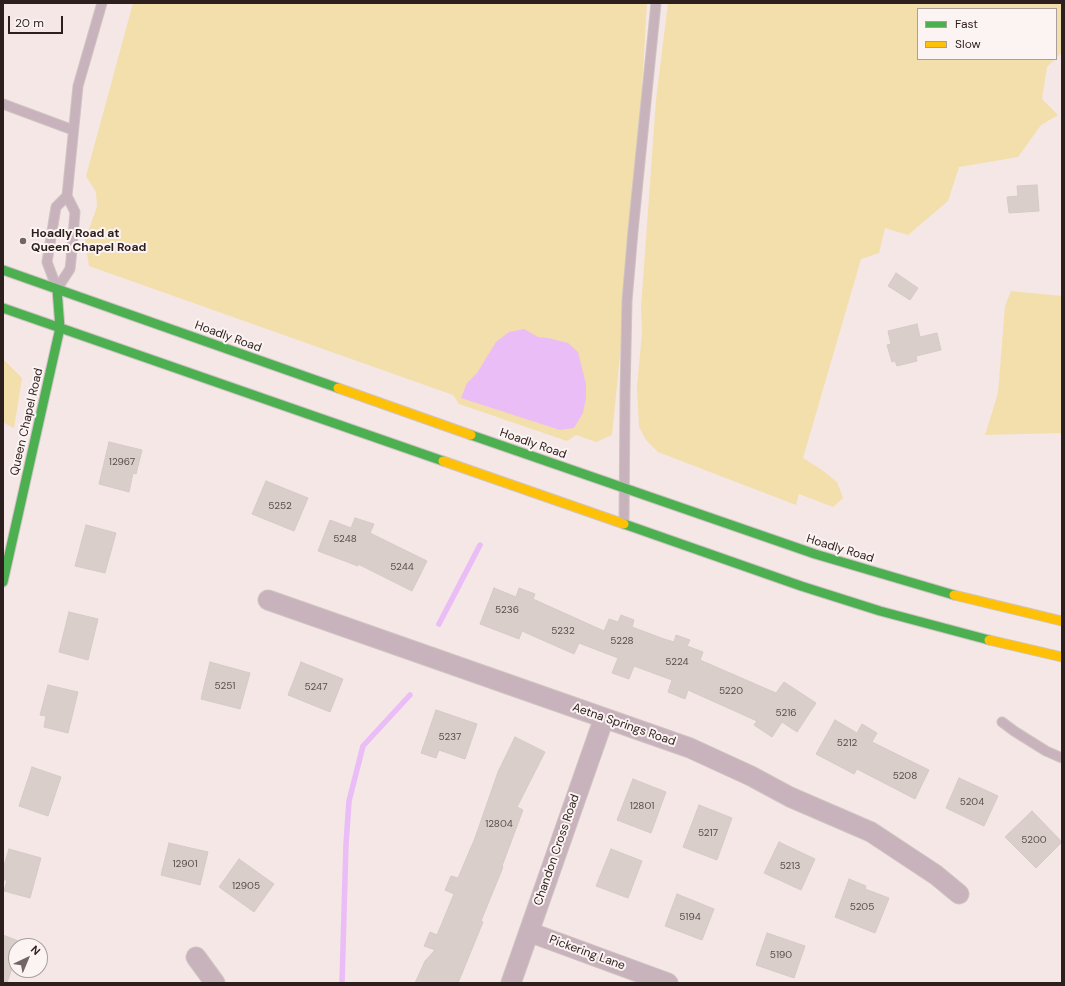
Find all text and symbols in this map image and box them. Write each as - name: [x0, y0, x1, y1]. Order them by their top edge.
- scale bar: [10, 8, 65, 34]
- legend: [917, 8, 1057, 60]
- text: 20 m: [15, 15, 44, 31]
- text: Fast: [955, 16, 978, 32]
- text: Slow: [955, 36, 981, 52]
- place label: Hoadly Road at Queen Chapel Road: [31, 227, 146, 255]
- marker: Hoadly Road at Queen Chapel Road: [18, 236, 28, 246]
- street label: Hoadly Road: [193, 318, 263, 356]
- street label: Queen Chapel Road: [8, 367, 46, 477]
- street label: Hoadly Road: [498, 426, 568, 462]
- house number: 12967: [109, 456, 135, 468]
- house number: 5252: [268, 500, 292, 512]
- street label: Hoadly Road: [805, 532, 875, 566]
- house number: 5248: [333, 533, 357, 545]
- house number: 5244: [390, 561, 414, 573]
- house number: 5236: [495, 604, 519, 616]
- house number: 5232: [551, 625, 575, 637]
- house number: 5228: [610, 635, 634, 647]
- house number: 5224: [665, 656, 689, 668]
- house number: 5251: [215, 680, 235, 692]
- house number: 5247: [305, 681, 327, 693]
- house number: 5220: [719, 685, 743, 697]
- street label: Aetna Springs Road: [571, 701, 677, 749]
- house number: 5216: [775, 707, 797, 719]
- house number: 5237: [439, 731, 461, 743]
- house number: 5212: [837, 737, 857, 749]
- house number: 5208: [893, 770, 917, 782]
- street label: Chandon Cross Road: [531, 792, 583, 908]
- house number: 5204: [960, 796, 984, 808]
- house number: 12801: [630, 800, 654, 812]
- house number: 12804: [485, 818, 513, 830]
- house number: 5217: [698, 827, 718, 839]
- house number: 5200: [1021, 834, 1047, 846]
- house number: 12901: [172, 858, 198, 870]
- house number: 5213: [780, 860, 800, 872]
- house number: 12905: [232, 880, 260, 892]
- house number: 5205: [850, 901, 874, 913]
- house number: 5194: [679, 911, 701, 923]
- street label: Pickering Lane: [547, 933, 627, 973]
- north arrow: [8, 938, 48, 978]
- text: N: [28, 942, 43, 958]
- house number: 5190: [770, 949, 792, 961]

